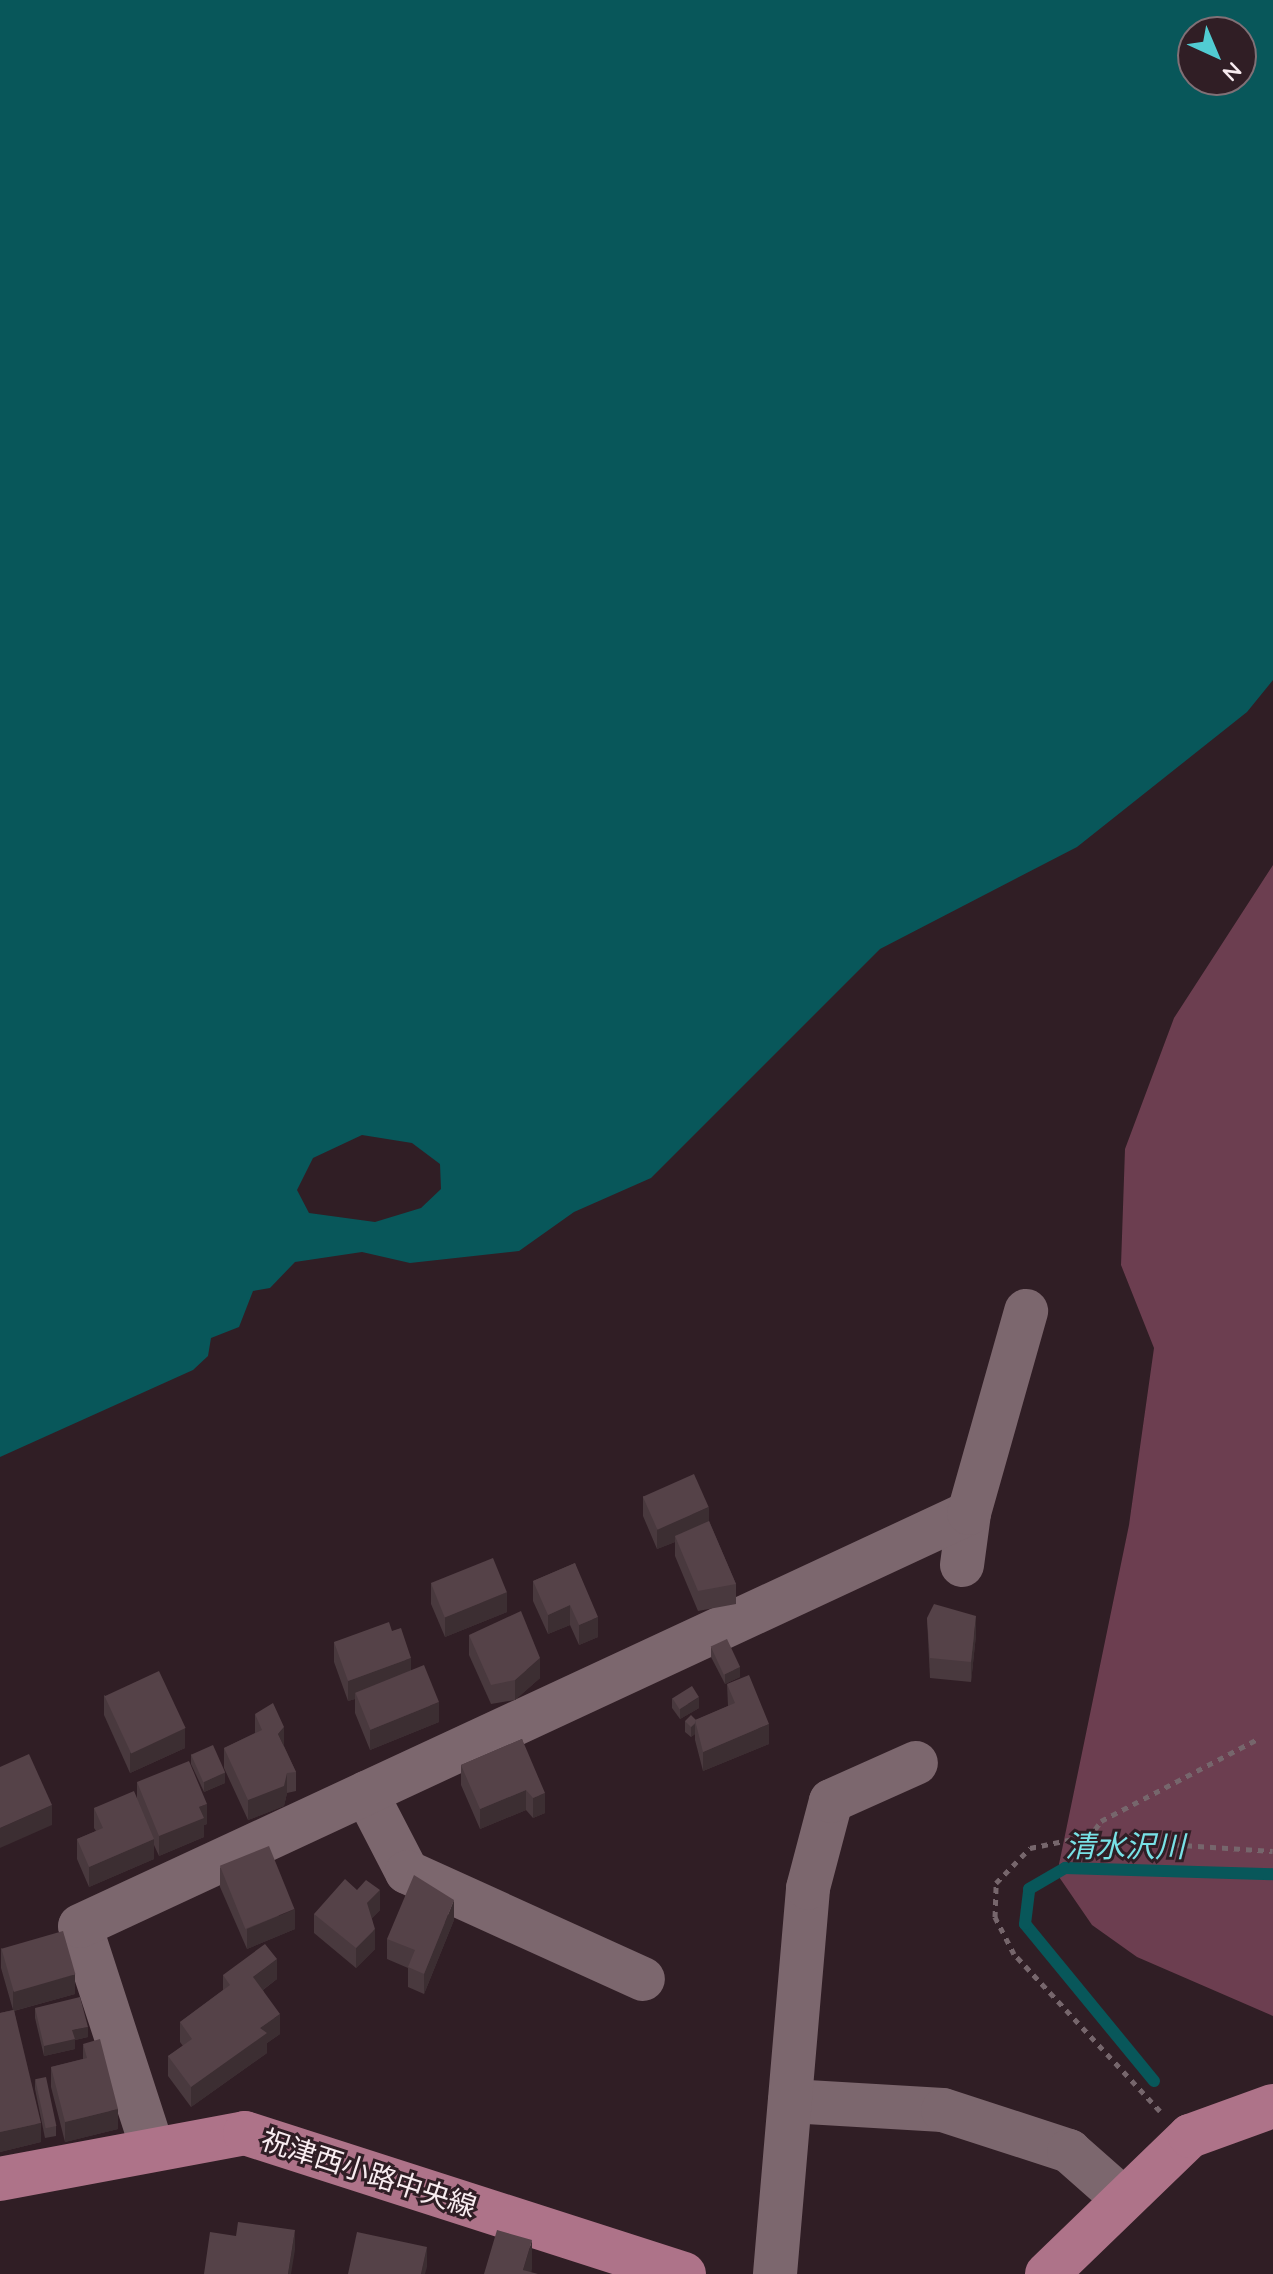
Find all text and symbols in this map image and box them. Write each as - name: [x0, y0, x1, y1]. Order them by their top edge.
- north arrow: [1177, 16, 1257, 96]
- text: N: [1217, 56, 1248, 88]
- water label: 清水沢川: [1065, 1828, 1185, 1864]
- street label: 祝津西小路中央線: [257, 2122, 481, 2224]

